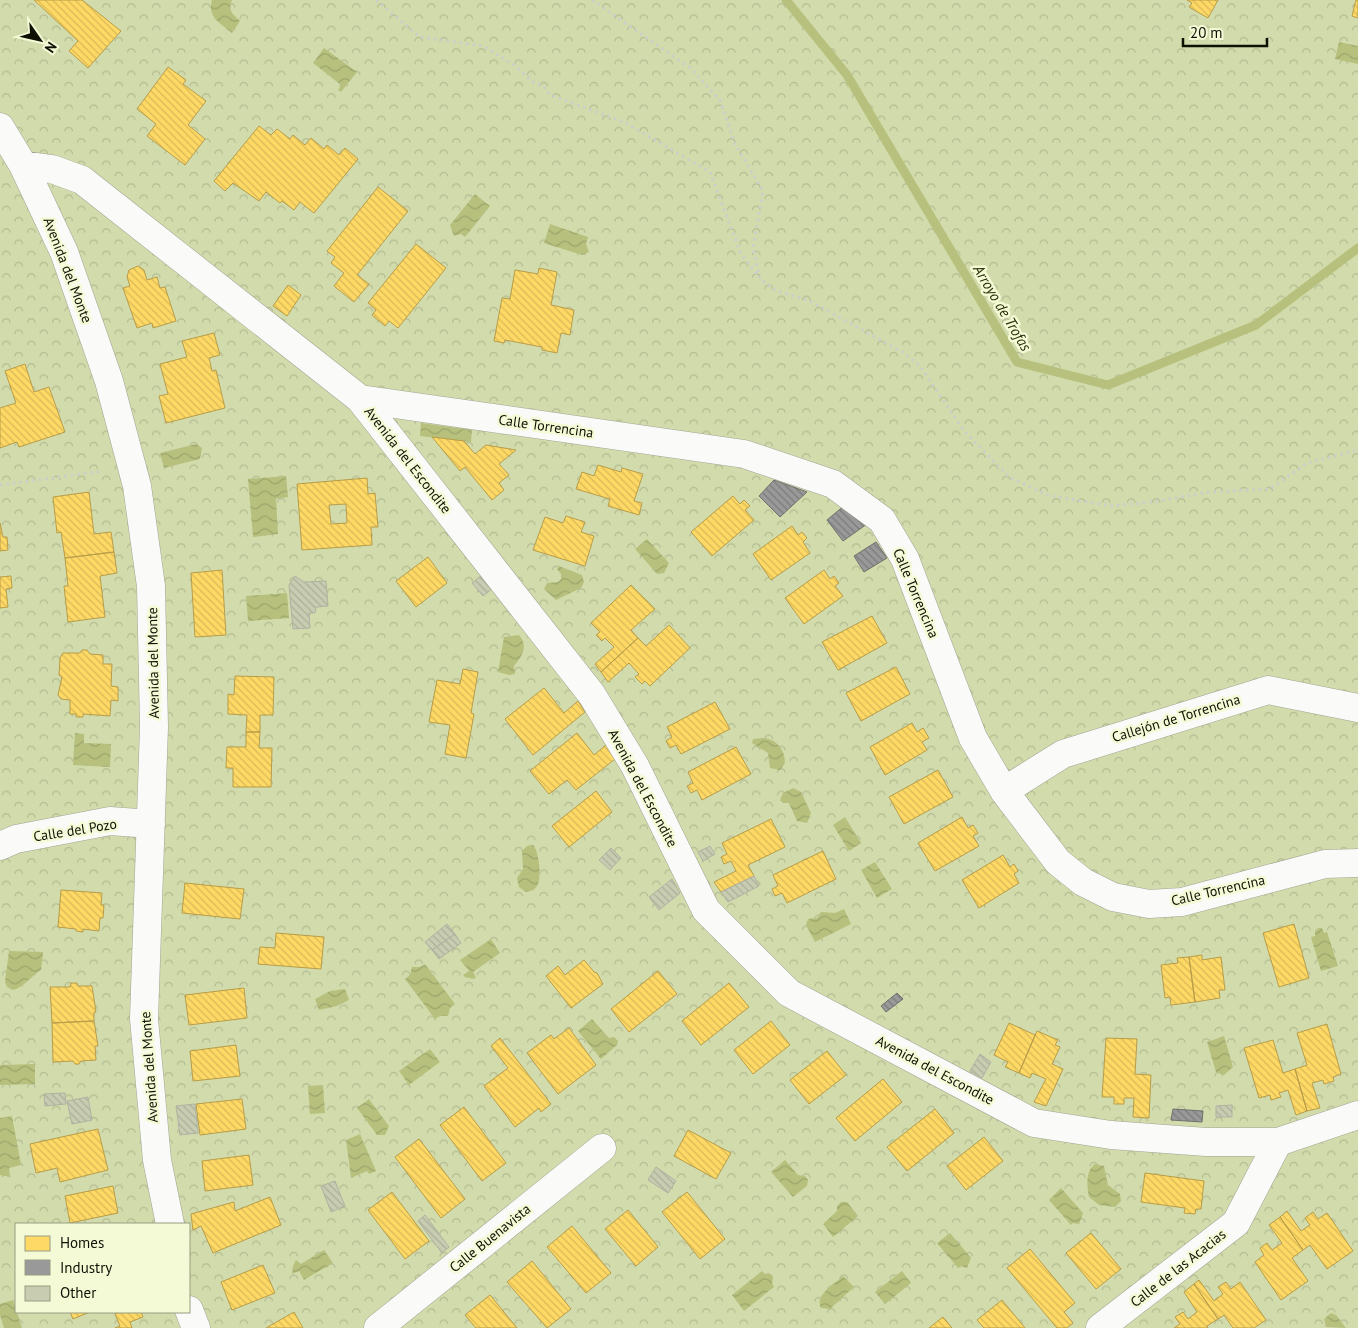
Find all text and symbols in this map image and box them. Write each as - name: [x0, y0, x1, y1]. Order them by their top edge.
- north arrow: [15, 15, 65, 65]
- scale bar: [1183, 15, 1267, 47]
- text: 20 m: [1190, 23, 1223, 42]
- text: N: [41, 38, 61, 56]
- street label: Avenida del Monte: [40, 215, 96, 325]
- water label: Arroyo de Trofas: [969, 260, 1036, 354]
- street label: Avenida del Escondite: [361, 403, 455, 517]
- street label: Calle Torrencina: [497, 410, 595, 442]
- street label: Calle Torrencina: [889, 545, 943, 641]
- street label: Avenida del Monte: [143, 607, 163, 719]
- street label: Callejón de Torrencina: [1110, 690, 1242, 746]
- street label: Avenida del Escondite: [604, 726, 682, 850]
- street label: Calle del Pozo: [32, 815, 118, 845]
- street label: Calle Torrencina: [1169, 870, 1267, 910]
- street label: Avenida del Monte: [136, 1011, 162, 1123]
- street label: Avenida del Escondite: [873, 1031, 997, 1109]
- street label: Calle Buenavista: [446, 1200, 534, 1276]
- legend: [15, 1223, 190, 1313]
- street label: Calle de las Acacias: [1127, 1225, 1230, 1311]
- text: Homes: [60, 1233, 104, 1252]
- text: Industry: [60, 1258, 112, 1277]
- text: Other: [60, 1283, 96, 1302]

